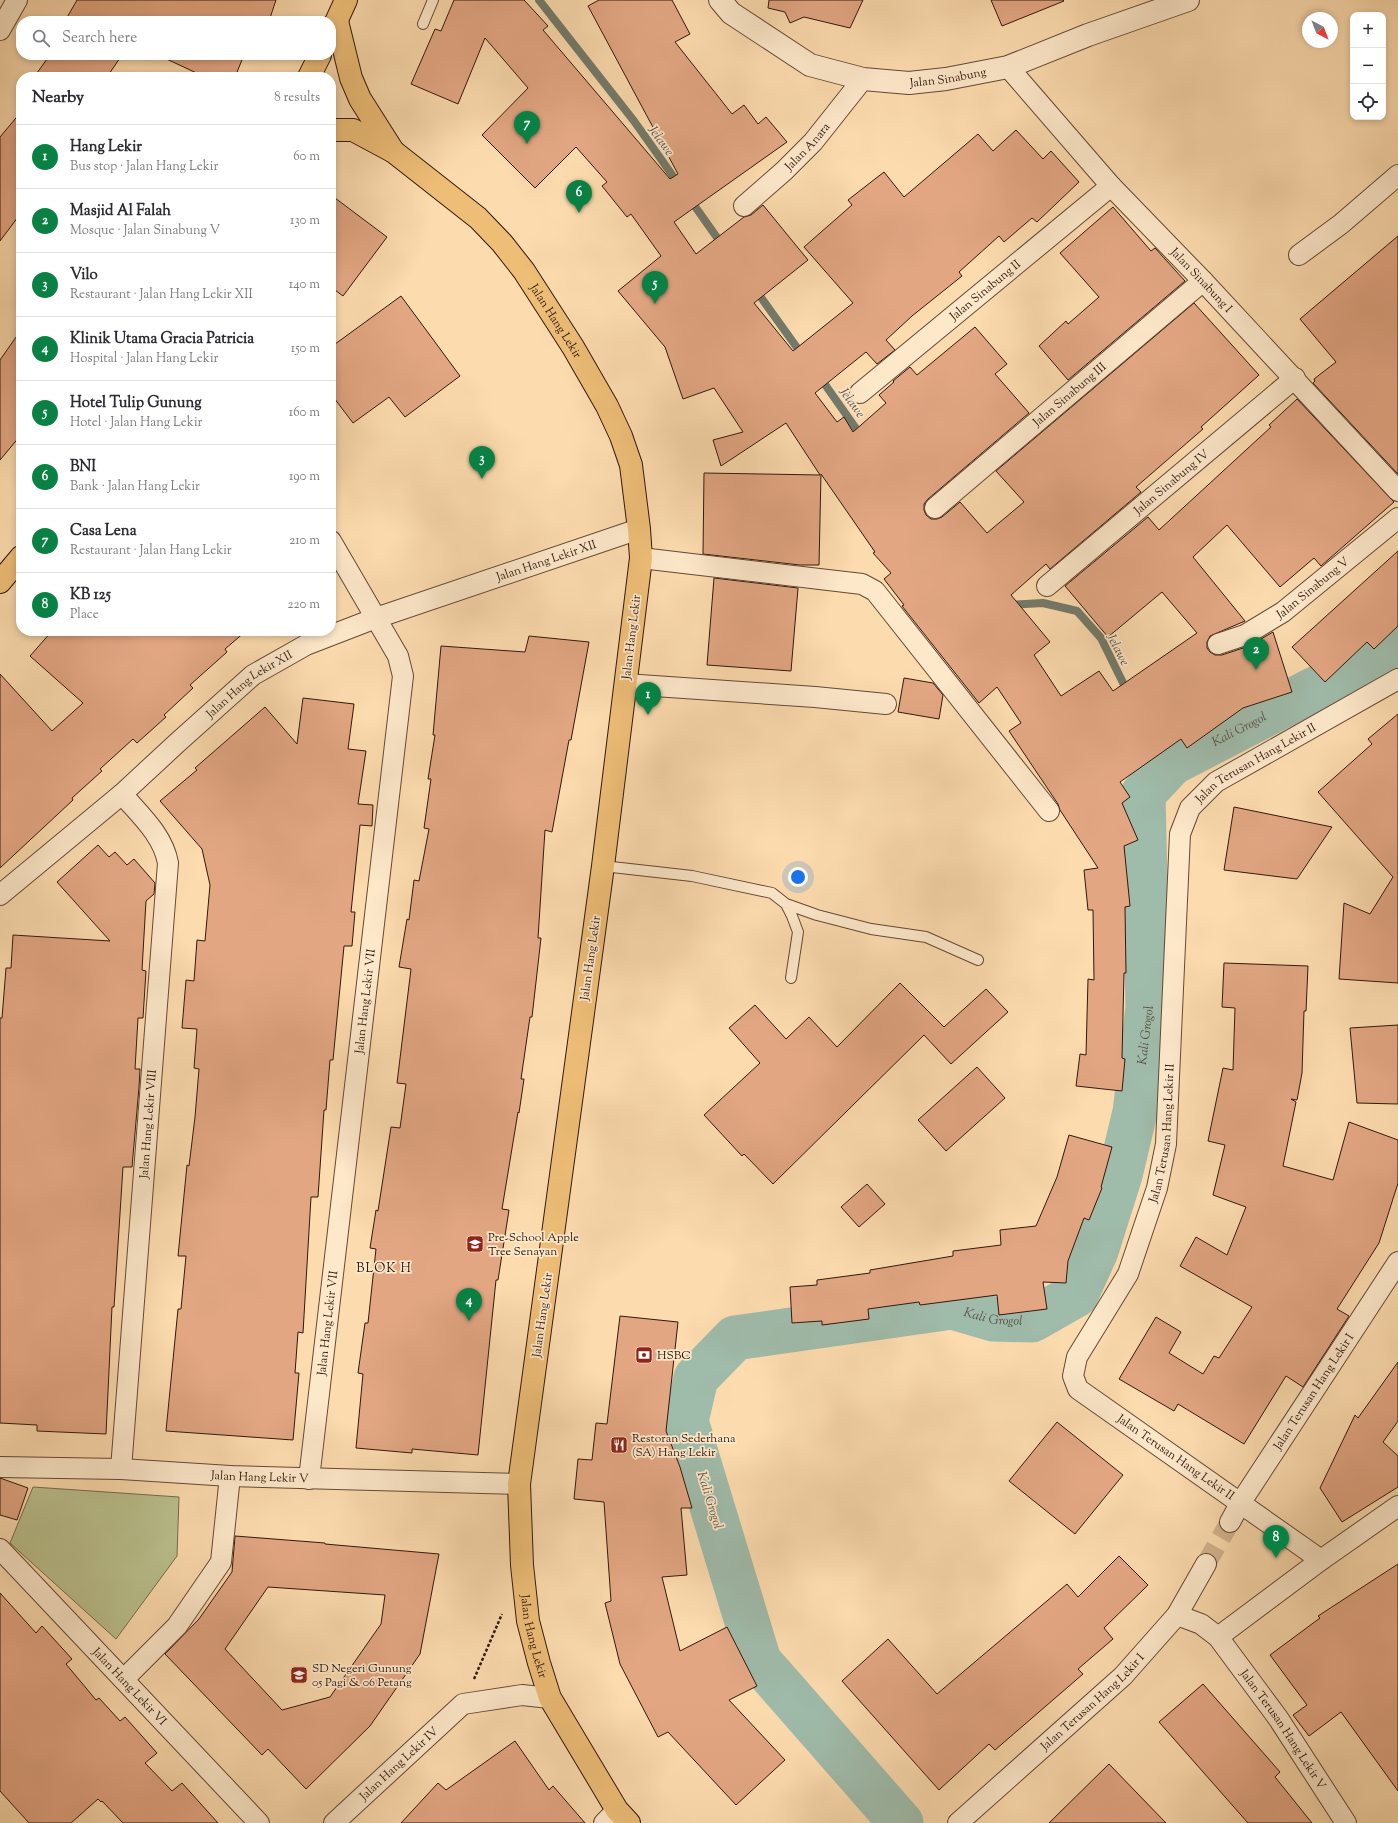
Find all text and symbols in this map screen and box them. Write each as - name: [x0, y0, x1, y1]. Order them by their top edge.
- north arrow: [1302, 12, 1338, 48]
- map controls: [1350, 12, 1386, 120]
- button: +: [1350, 12, 1386, 48]
- search box: [16, 16, 336, 60]
- icon: search: [30, 27, 52, 49]
- text: Search here: [62, 28, 137, 49]
- button: −: [1350, 48, 1386, 84]
- street label: Jalan Sinabung: [908, 63, 988, 93]
- button: locate: [1350, 84, 1386, 120]
- text: Nearby: [32, 86, 84, 110]
- text: 8 results: [274, 89, 320, 107]
- pin: 7: [514, 111, 540, 144]
- street label: Jalan Anara: [780, 119, 835, 176]
- water label: Jelawe: [643, 121, 678, 160]
- text: Hang Lekir: [70, 137, 142, 158]
- text: 1: [43, 148, 47, 166]
- text: 60 m: [293, 148, 320, 166]
- text: Bus stop · Jalan Hang Lekir: [70, 158, 218, 176]
- pin: 6: [566, 180, 592, 213]
- text: Masjid Al Falah: [70, 201, 171, 222]
- text: 2: [42, 212, 48, 230]
- text: 130 m: [290, 212, 320, 230]
- text: Mosque · Jalan Sinabung V: [70, 222, 220, 240]
- street label: Jalan Sinabung I: [1165, 244, 1236, 317]
- street label: Jalan Sinabung II: [945, 256, 1025, 326]
- text: Vilo: [70, 265, 98, 286]
- pin: 5: [642, 271, 668, 304]
- text: 3: [42, 276, 48, 294]
- text: 140 m: [289, 276, 320, 294]
- street label: Jalan Hang Lekir: [524, 280, 586, 362]
- text: Restaurant · Jalan Hang Lekir XII: [70, 286, 253, 304]
- text: Klinik Utama Gracia Patricia: [70, 329, 254, 350]
- text: 4: [42, 340, 48, 358]
- text: 150 m: [291, 340, 320, 358]
- text: Hospital · Jalan Hang Lekir: [70, 350, 218, 368]
- street label: Jalan Sinabung III: [1028, 359, 1111, 432]
- water label: Jelawe: [834, 383, 869, 422]
- text: Hotel Tulip Gunung: [70, 393, 201, 414]
- text: 5: [43, 404, 47, 422]
- text: 160 m: [289, 404, 320, 422]
- text: Hotel · Jalan Hang Lekir: [70, 414, 202, 432]
- pin: 3: [469, 446, 495, 479]
- street label: Jalan Sinabung IV: [1130, 446, 1214, 520]
- text: BNI: [70, 457, 96, 478]
- text: 6: [42, 468, 48, 486]
- text: 190 m: [289, 468, 320, 486]
- text: Bank · Jalan Hang Lekir: [70, 478, 200, 496]
- text: Casa Lena: [70, 521, 137, 542]
- text: 7: [42, 532, 48, 550]
- text: 210 m: [289, 532, 320, 550]
- street label: Jalan Hang Lekir XII: [493, 536, 599, 587]
- text: Restaurant · Jalan Hang Lekir: [70, 542, 232, 560]
- street label: Jalan Sinabung V: [1272, 553, 1354, 624]
- text: KB 125: [70, 585, 111, 606]
- street label: Jalan Hang Lekir: [618, 593, 646, 681]
- text: 8: [42, 596, 48, 614]
- text: 220 m: [287, 596, 320, 614]
- text: Place: [70, 606, 99, 624]
- water label: Jelawe: [1101, 630, 1133, 669]
- pin: 2: [1243, 637, 1269, 670]
- street label: Jalan Hang Lekir XII: [202, 646, 296, 724]
- pin: 1: [635, 682, 661, 715]
- water label: Kali Grogol: [1209, 708, 1271, 752]
- street label: Jalan Terusan Hang Lekir II: [1191, 719, 1320, 809]
- your location: [788, 867, 808, 887]
- street label: Jalan Hang Lekir: [576, 914, 606, 1003]
- street label: Jalan Hang Lekir VII: [351, 948, 381, 1056]
- water label: Kali Grogol: [1134, 1005, 1159, 1066]
- street label: Jalan Terusan Hang Lekir II: [1144, 1063, 1180, 1206]
- street label: Jalan Hang Lekir VIII: [135, 1069, 162, 1180]
- place label: Pre-School Apple Tree Senayan: [488, 1229, 579, 1261]
- school or university icon: Pre-School Apple Tree Senayan: [465, 1234, 485, 1254]
- district label: BLOK H: [356, 1260, 412, 1278]
- street label: Jalan Hang Lekir VII: [313, 1270, 343, 1378]
- street label: Jalan Hang Lekir: [528, 1271, 558, 1360]
- pin: 4: [456, 1288, 482, 1321]
- water label: Kali Grogol: [961, 1304, 1023, 1331]
- street label: Jalan Terusan Hang Lekir I: [1269, 1330, 1359, 1455]
- bank icon: HSBC: [634, 1345, 654, 1365]
- place label: HSBC: [657, 1347, 691, 1365]
- street label: Jalan Terusan Hang Lekir II: [1112, 1410, 1238, 1505]
- place label: Restoran Sederhana (SA) Hang Lekir: [632, 1430, 736, 1462]
- restaurant icon: Restoran Sederhana (SA) Hang Lekir: [609, 1435, 629, 1455]
- street label: Jalan Hang Lekir V: [209, 1467, 309, 1488]
- water label: Kali Grogol: [692, 1470, 727, 1532]
- pin: 8: [1263, 1525, 1289, 1558]
- street label: Jalan Hang Lekir: [515, 1593, 551, 1681]
- street label: Jalan Hang Lekir VI: [87, 1643, 171, 1730]
- street label: Jalan Terusan Hang Lekir I: [1036, 1650, 1149, 1756]
- place label: SD Negeri Gunung 05 Pagi & 06 Petang: [312, 1660, 412, 1692]
- school or university icon: SD Negeri Gunung 05 Pagi & 06 Petang: [289, 1665, 309, 1685]
- street label: Jalan Terusan Hang Lekir V: [1234, 1665, 1330, 1793]
- street label: Jalan Hang Lekir IV: [355, 1723, 443, 1806]

